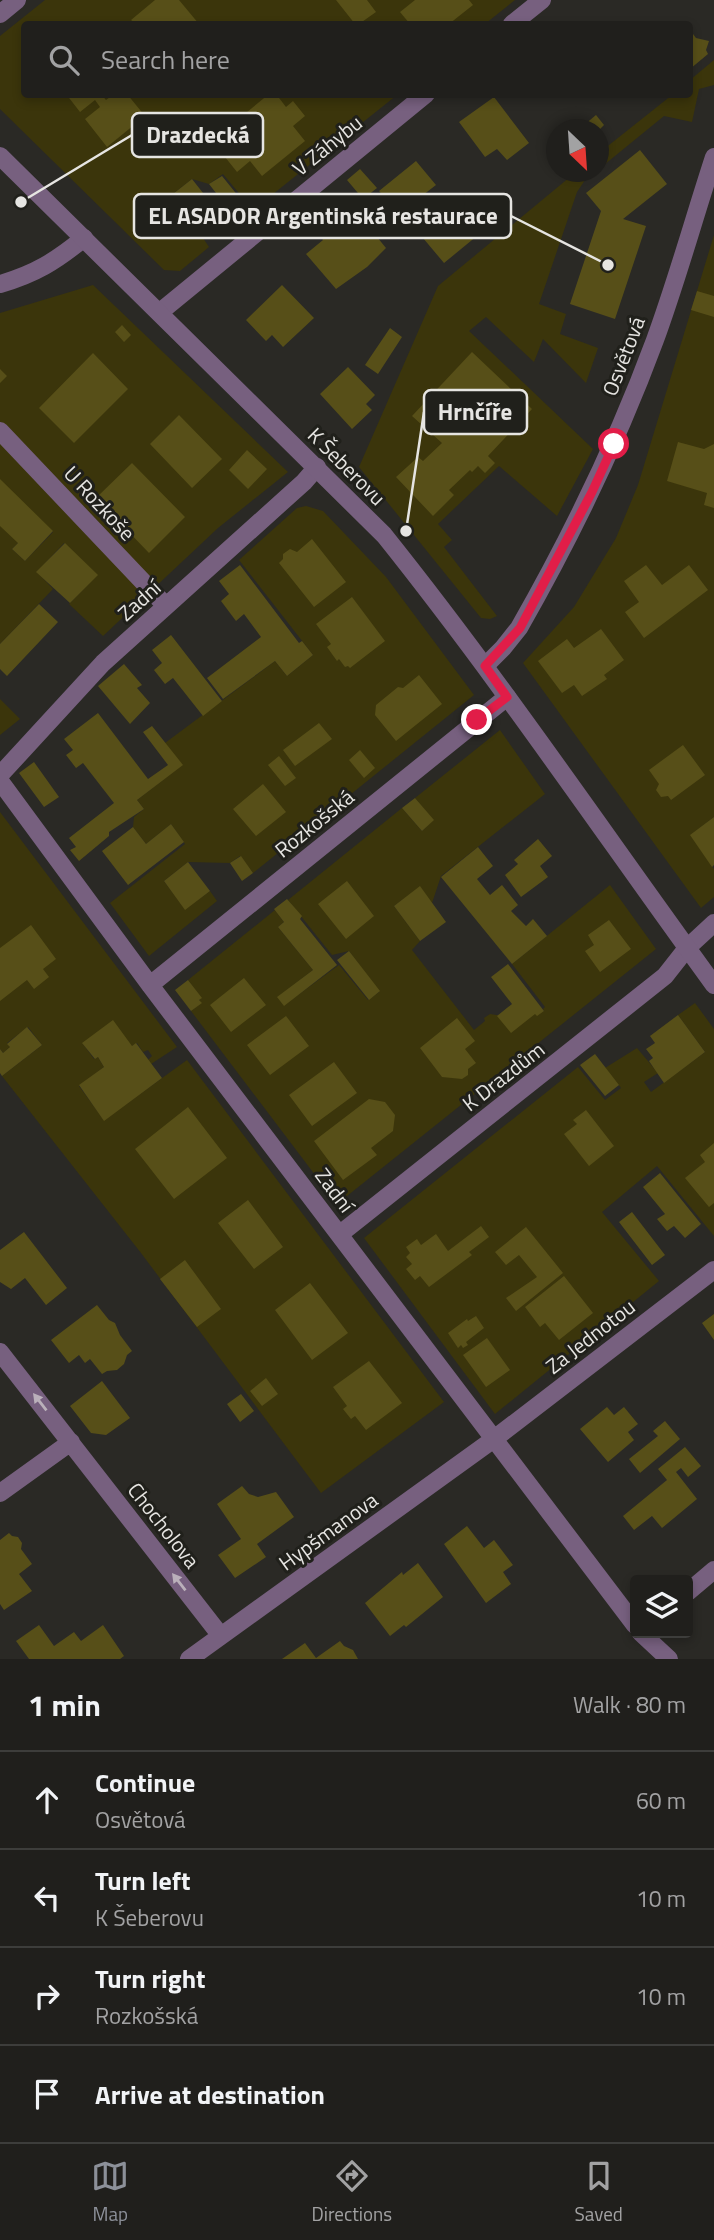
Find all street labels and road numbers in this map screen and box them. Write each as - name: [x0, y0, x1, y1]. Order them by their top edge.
- street label: V Záhybu: [285, 107, 369, 183]
- street label: Osvětová: [593, 311, 653, 400]
- street label: K Šeberovu: [301, 420, 393, 512]
- street label: U Rozkoše: [57, 458, 143, 548]
- street label: Zadní: [110, 571, 169, 628]
- street label: Rozkošská: [267, 781, 361, 865]
- street label: K Drazdům: [455, 1033, 551, 1119]
- street label: Zadní: [308, 1161, 363, 1220]
- street label: Za Jednotou: [538, 1291, 642, 1381]
- street label: Chocholova: [120, 1475, 208, 1575]
- street label: Hypšmanova: [272, 1484, 385, 1578]

